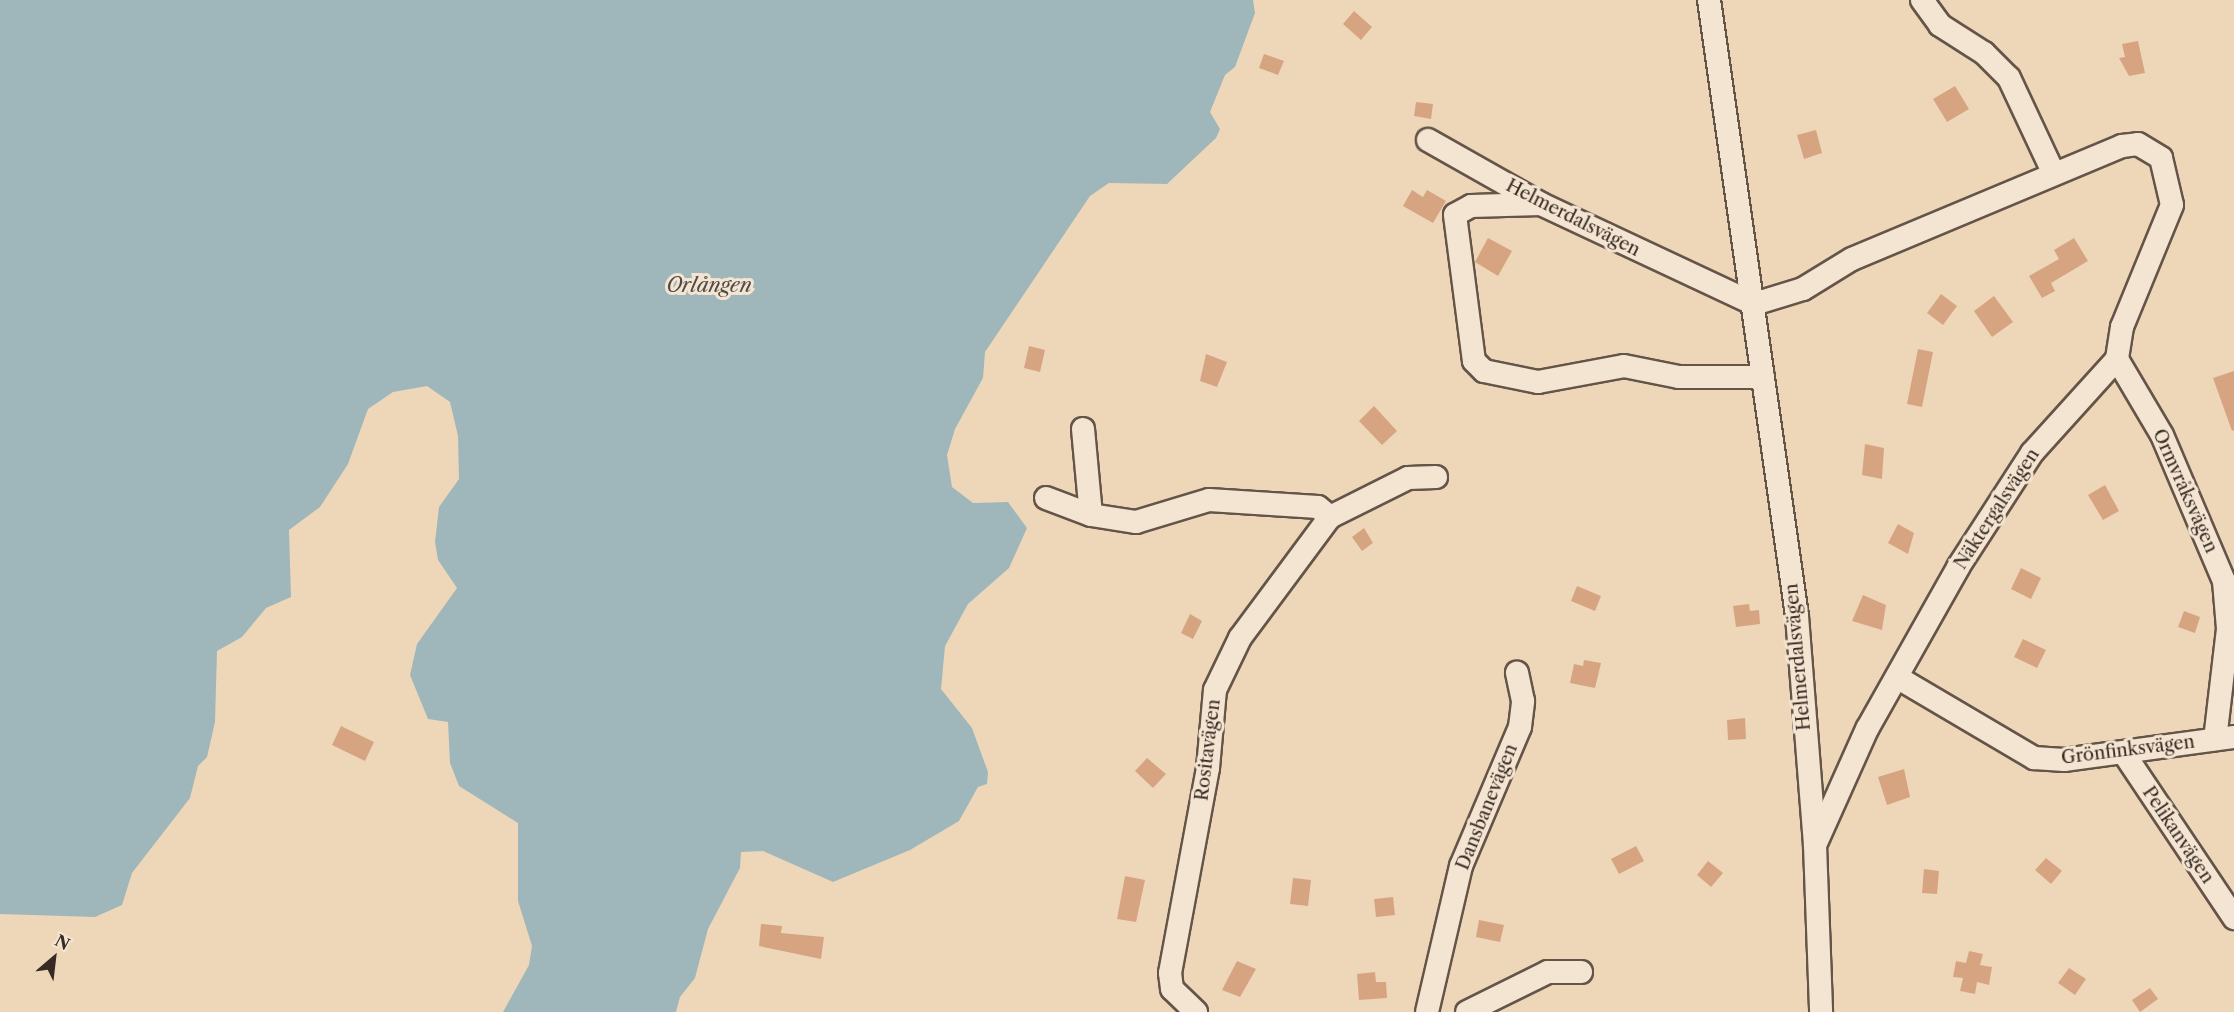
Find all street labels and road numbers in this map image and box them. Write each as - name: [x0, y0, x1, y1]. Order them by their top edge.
- street label: Helmerdalsvägen: [1502, 175, 1644, 261]
- street label: Ormvråksvägen: [2148, 426, 2222, 556]
- street label: Näktergalsvägen: [1950, 445, 2044, 573]
- street label: Helmerdalsvägen: [1781, 583, 1815, 731]
- street label: Rositavägen: [1191, 698, 1225, 802]
- street label: Grönfinksvägen: [2060, 731, 2196, 769]
- street label: Dansbanevägen: [1452, 741, 1522, 873]
- street label: Pelikanvägen: [2138, 782, 2218, 888]

